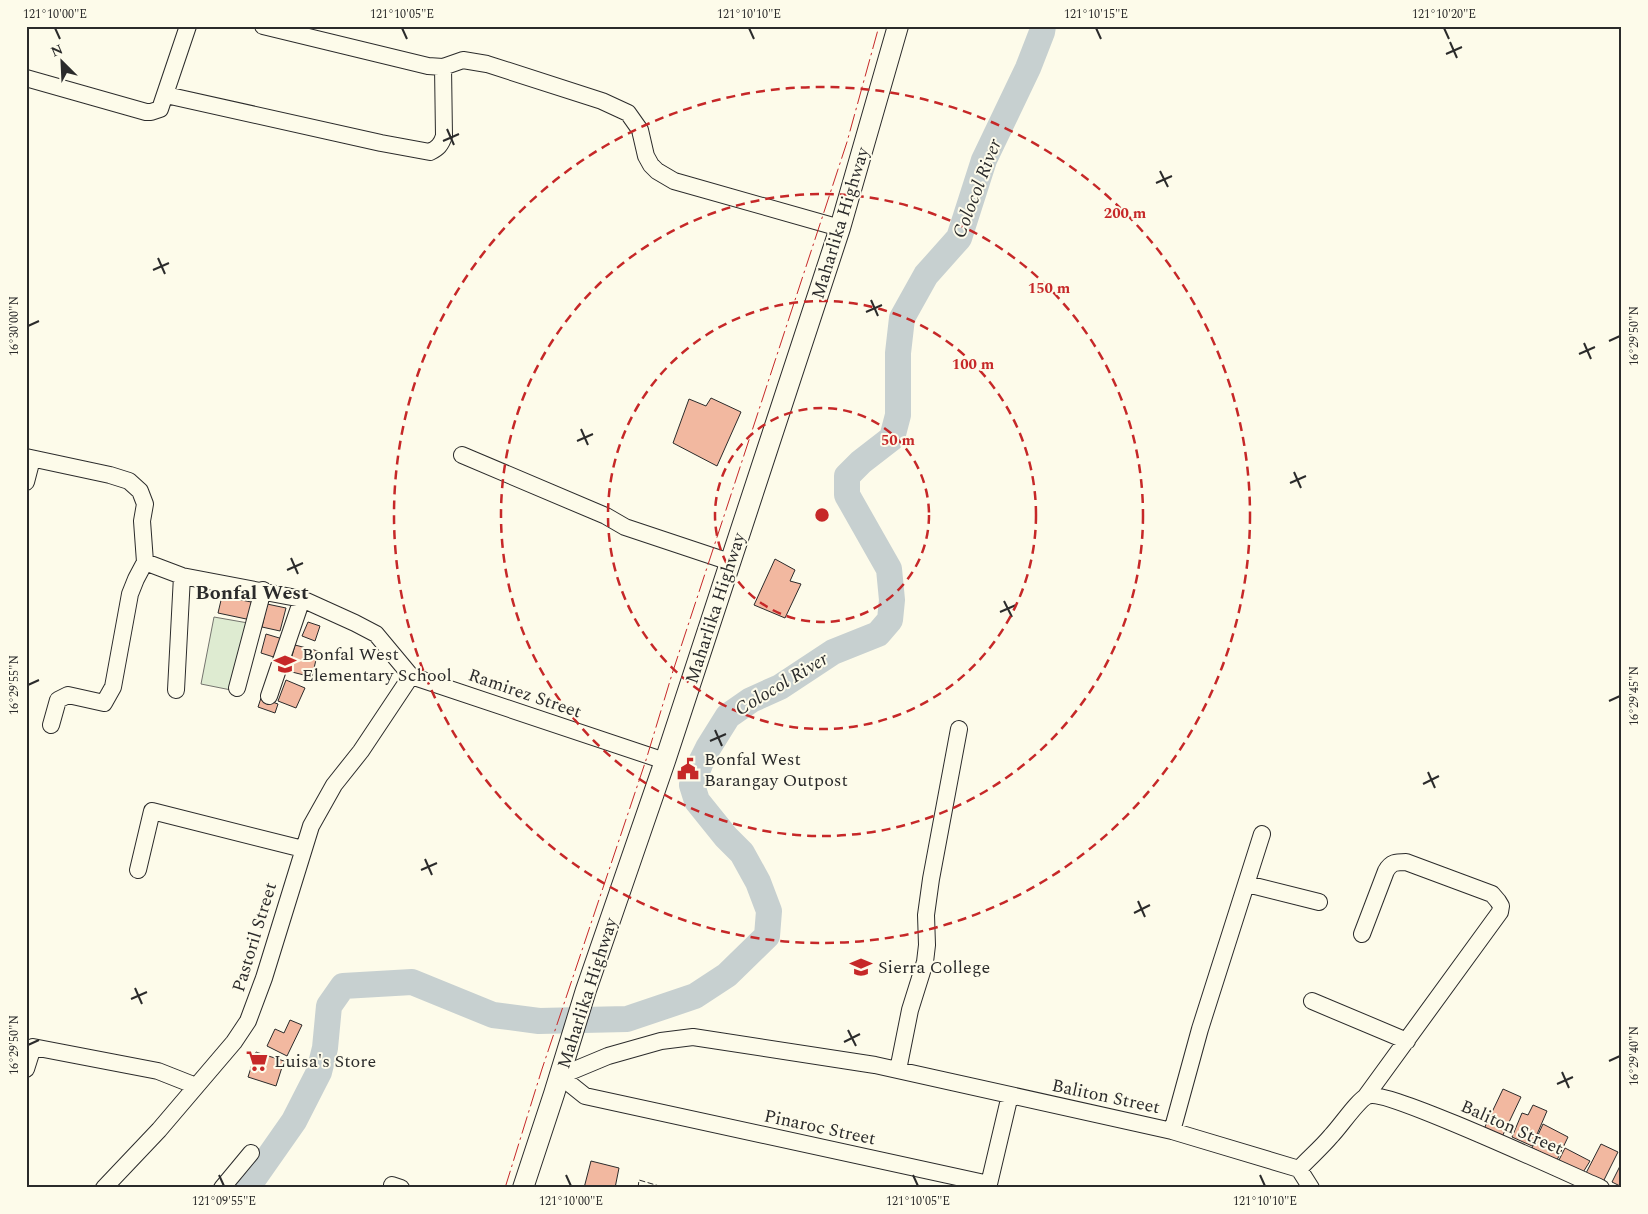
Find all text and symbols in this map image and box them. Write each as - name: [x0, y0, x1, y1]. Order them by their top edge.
- text: 121°10'00"E: [23, 5, 87, 24]
- text: 121°10'05"E: [370, 5, 434, 24]
- text: 121°10'10"E: [717, 5, 781, 24]
- text: 121°10'15"E: [1064, 5, 1128, 24]
- text: 121°10'20"E: [1412, 5, 1476, 24]
- north arrow: [38, 38, 88, 88]
- text: N: [47, 39, 66, 62]
- water label: Colocol River: [945, 134, 1010, 242]
- street label: Maharlika Highway: [805, 143, 877, 302]
- text: 200 m: [1104, 202, 1147, 225]
- text: 150 m: [1028, 277, 1071, 300]
- text: 16°30'00"N: [5, 296, 24, 356]
- text: 16°29'50"N: [1625, 306, 1644, 366]
- text: 100 m: [952, 353, 995, 376]
- text: 50 m: [881, 429, 916, 452]
- centre of rings: [813, 506, 831, 524]
- street label: Maharlika Highway: [678, 528, 753, 687]
- district label: Bonfal West: [195, 578, 309, 608]
- place label: Bonfal West Elementary School: [302, 641, 452, 689]
- water label: Colocol River: [730, 645, 834, 724]
- school or university icon: Bonfal West Elementary School: [272, 651, 298, 677]
- text: 16°29'55"N: [5, 655, 24, 715]
- street label: Ramirez Street: [465, 661, 585, 725]
- text: 16°29'45"N: [1625, 666, 1644, 726]
- place label: Bonfal West Barangay Outpost: [704, 746, 848, 794]
- public building icon: Bonfal West Barangay Outpost: [675, 756, 701, 782]
- street label: Pastoril Street: [225, 879, 284, 995]
- street label: Maharlika Highway: [550, 913, 625, 1072]
- school or university icon: Sierra College: [848, 954, 874, 980]
- place label: Sierra College: [878, 954, 990, 981]
- text: 16°29'50"N: [5, 1015, 24, 1075]
- text: 16°29'40"N: [1625, 1026, 1644, 1086]
- supermarket icon: Luisa's Store: [244, 1048, 270, 1074]
- place label: Luisa's Store: [274, 1048, 376, 1075]
- street label: Baliton Street: [1049, 1072, 1162, 1121]
- street label: Baliton Street: [1456, 1093, 1567, 1162]
- street label: Pinaroc Street: [762, 1102, 878, 1153]
- text: 121°09'55"E: [192, 1192, 256, 1211]
- text: 121°10'00"E: [539, 1192, 603, 1211]
- text: 121°10'05"E: [886, 1192, 950, 1211]
- text: 121°10'10"E: [1233, 1192, 1297, 1211]

